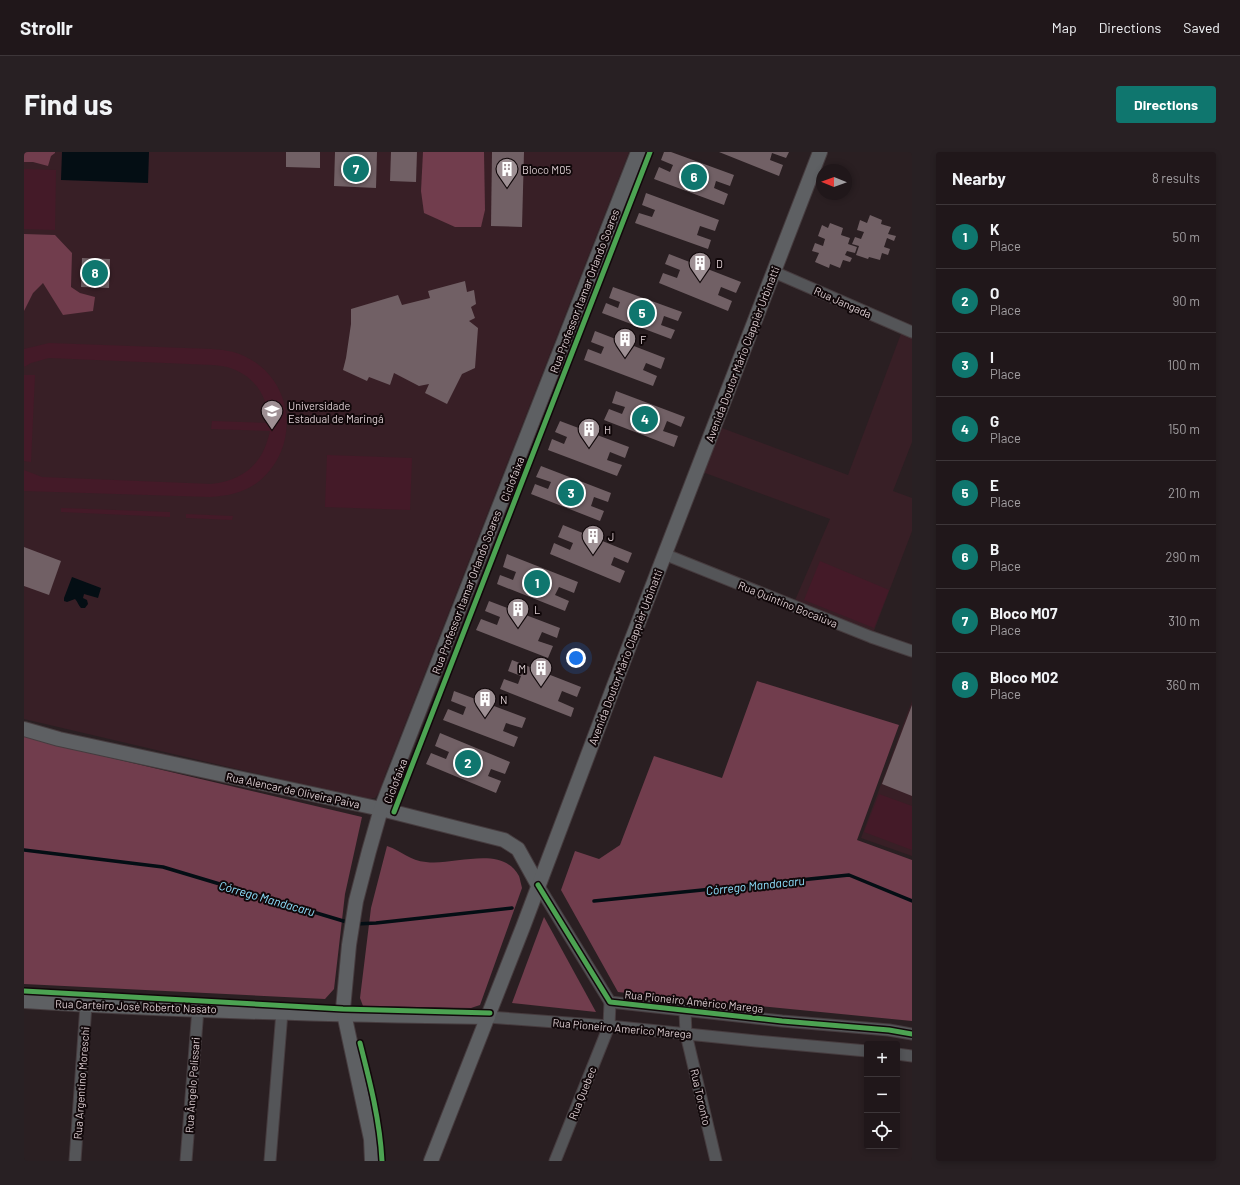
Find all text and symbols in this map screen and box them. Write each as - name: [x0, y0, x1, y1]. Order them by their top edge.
- text: Strollr: [20, 16, 73, 39]
- text: Map: [1052, 19, 1077, 36]
- text: Directions: [1099, 19, 1161, 36]
- text: Saved: [1183, 19, 1220, 36]
- button: Directions: [1116, 86, 1216, 123]
- text: Find us: [24, 87, 113, 121]
- pin: 7: [343, 154, 369, 184]
- building icon: Bloco M05: [494, 156, 520, 189]
- pin: 6: [681, 162, 707, 192]
- place label: Bloco M05: [522, 163, 571, 176]
- north arrow: [816, 164, 852, 200]
- text: Nearby: [952, 168, 1006, 188]
- text: 8 results: [1152, 170, 1200, 186]
- street label: Rua Professor Itamar Orlando Soares: [547, 207, 621, 375]
- text: K: [990, 220, 999, 238]
- text: 1: [963, 229, 967, 245]
- text: 50 m: [1173, 229, 1200, 245]
- text: Place: [990, 238, 1021, 254]
- building icon: D: [687, 250, 713, 283]
- place label: D: [716, 257, 723, 270]
- pin: 8: [82, 258, 108, 288]
- street label: Avenida Doutor Mário Clappiér Urbinatti: [702, 264, 782, 444]
- street label: Rua Jangada: [812, 284, 874, 320]
- text: O: [990, 284, 999, 302]
- text: 2: [961, 293, 969, 309]
- text: 90 m: [1173, 293, 1200, 309]
- pin: 5: [629, 298, 655, 328]
- text: Place: [990, 302, 1021, 318]
- building icon: F: [612, 326, 638, 359]
- place label: F: [640, 333, 646, 346]
- text: I: [990, 348, 994, 366]
- text: 3: [961, 357, 969, 373]
- text: 100 m: [1167, 357, 1200, 373]
- text: Place: [990, 366, 1021, 382]
- school or university icon: Universidade Estadual de Maringá: [259, 398, 285, 431]
- place label: Universidade Estadual de Maringá: [288, 399, 384, 425]
- pin: 4: [632, 404, 658, 434]
- text: G: [990, 412, 999, 430]
- building icon: H: [576, 416, 602, 449]
- text: 4: [961, 421, 969, 437]
- text: 150 m: [1168, 421, 1200, 437]
- place label: H: [604, 423, 611, 436]
- text: Place: [990, 430, 1021, 446]
- street label: Ciclofaixa: [498, 455, 526, 503]
- text: E: [990, 476, 999, 494]
- pin: 3: [558, 478, 584, 508]
- text: 5: [961, 485, 969, 501]
- text: 210 m: [1168, 485, 1200, 501]
- text: Place: [990, 494, 1021, 510]
- street label: Rua Professor Itamar Orlando Soares: [429, 508, 503, 676]
- building icon: J: [580, 523, 606, 556]
- place label: J: [608, 530, 614, 543]
- text: B: [990, 540, 999, 558]
- text: 6: [962, 549, 968, 565]
- text: 290 m: [1166, 549, 1200, 565]
- text: Place: [990, 558, 1021, 574]
- street label: Avenida Doutor Mário Clappiér Urbinatti: [585, 567, 665, 747]
- pin: 1: [524, 568, 550, 598]
- street label: Rua Quintino Bocaiúva: [736, 578, 840, 630]
- building icon: L: [505, 596, 531, 629]
- place label: L: [534, 603, 540, 616]
- text: Bloco M07: [990, 604, 1057, 622]
- text: 7: [962, 613, 968, 629]
- text: 310 m: [1168, 613, 1200, 629]
- text: Place: [990, 622, 1021, 638]
- your location: [566, 648, 586, 668]
- building icon: M: [528, 655, 554, 688]
- place label: M: [518, 662, 526, 675]
- text: Bloco M02: [990, 668, 1058, 686]
- text: 8: [961, 677, 969, 693]
- text: 360 m: [1166, 677, 1200, 693]
- building icon: N: [472, 686, 498, 719]
- text: Place: [990, 686, 1021, 702]
- place label: N: [500, 693, 507, 706]
- pin: 2: [455, 748, 481, 778]
- street label: Ciclofaixa: [381, 757, 409, 805]
- street label: Rua Alencar de Oliveira Paiva: [225, 769, 361, 811]
- water label: Córrego Mandacaru: [705, 873, 805, 897]
- water label: Córrego Mandacaru: [217, 878, 317, 918]
- street label: Rua Pioneiro Américo Marega: [624, 987, 764, 1015]
- street label: Rua Carteiro José Roberto Nasato: [55, 997, 217, 1015]
- street label: Rua Pioneiro Americo Marega: [552, 1015, 692, 1041]
- street label: Rua Argentino Moreschi: [71, 1026, 91, 1140]
- street label: Rua Ângelo Pelissari: [182, 1037, 202, 1133]
- map controls: [864, 1041, 900, 1149]
- button: +: [864, 1041, 900, 1077]
- street label: Rua Quebec: [565, 1064, 599, 1121]
- street label: Rua Toronto: [688, 1067, 714, 1127]
- button: −: [864, 1077, 900, 1113]
- button: locate: [864, 1113, 900, 1149]

